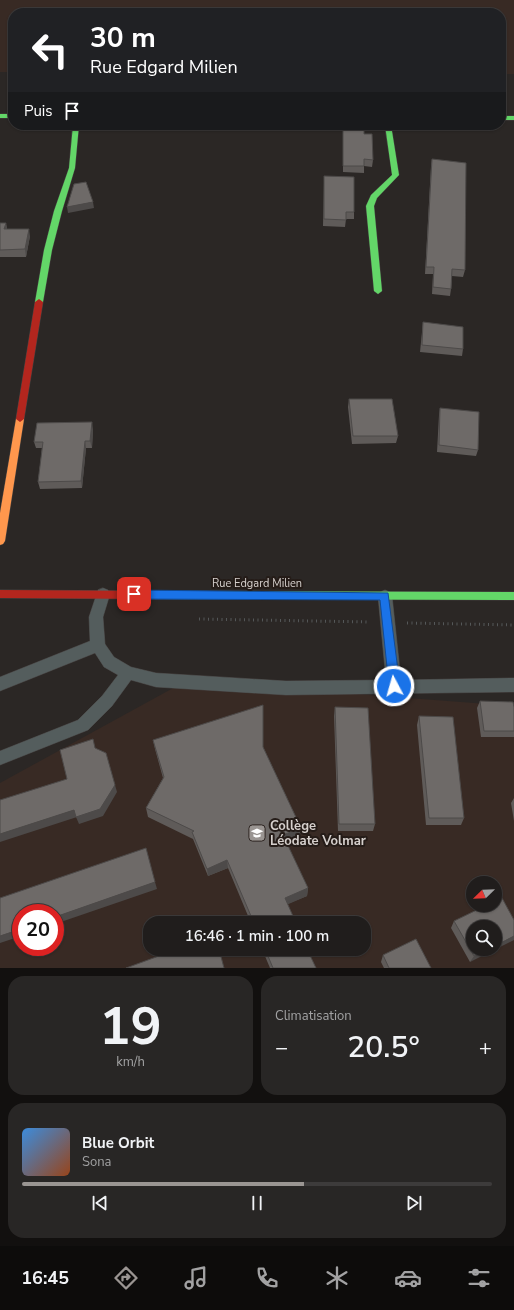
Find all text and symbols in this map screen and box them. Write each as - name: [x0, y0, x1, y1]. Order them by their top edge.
- text: 30 m: [90, 19, 156, 57]
- icon: left: [24, 24, 76, 76]
- text: Rue Edgard Milien: [90, 55, 238, 79]
- icon: arrive: [61, 100, 83, 122]
- text: Puis: [24, 101, 53, 121]
- street label: Rue Edgard Milien: [212, 576, 302, 591]
- pin: [117, 577, 151, 611]
- icon: arrive: [123, 583, 145, 605]
- position arrow: [373, 665, 415, 707]
- place label: Collège Léodate Volmar: [270, 817, 367, 850]
- school or university icon: Collège Léodate Volmar: [247, 823, 267, 843]
- north arrow: [466, 876, 502, 912]
- map controls: [466, 876, 502, 956]
- speed limit sign: 20: [12, 904, 64, 956]
- button: search: [466, 920, 502, 956]
- text: 16:46 · 1 min · 100 m: [185, 926, 329, 946]
- text: 19: [99, 991, 162, 1062]
- text: Climatisation: [275, 1007, 352, 1025]
- text: 20.5°: [347, 1027, 420, 1068]
- text: −: [275, 1033, 288, 1063]
- text: +: [479, 1033, 492, 1063]
- text: km/h: [116, 1053, 145, 1071]
- text: Blue Orbit: [82, 1133, 154, 1153]
- text: Sona: [82, 1153, 112, 1171]
- icon: previous: [89, 1192, 111, 1214]
- icon: pause: [246, 1192, 268, 1214]
- icon: next: [403, 1192, 425, 1214]
- icon: directions: [112, 1264, 140, 1292]
- icon: music: [182, 1264, 210, 1292]
- icon: phone: [253, 1264, 281, 1292]
- icon: climate: [323, 1264, 351, 1292]
- icon: car: [394, 1264, 422, 1292]
- icon: filters: [465, 1264, 493, 1292]
- text: 16:45: [21, 1266, 69, 1290]

